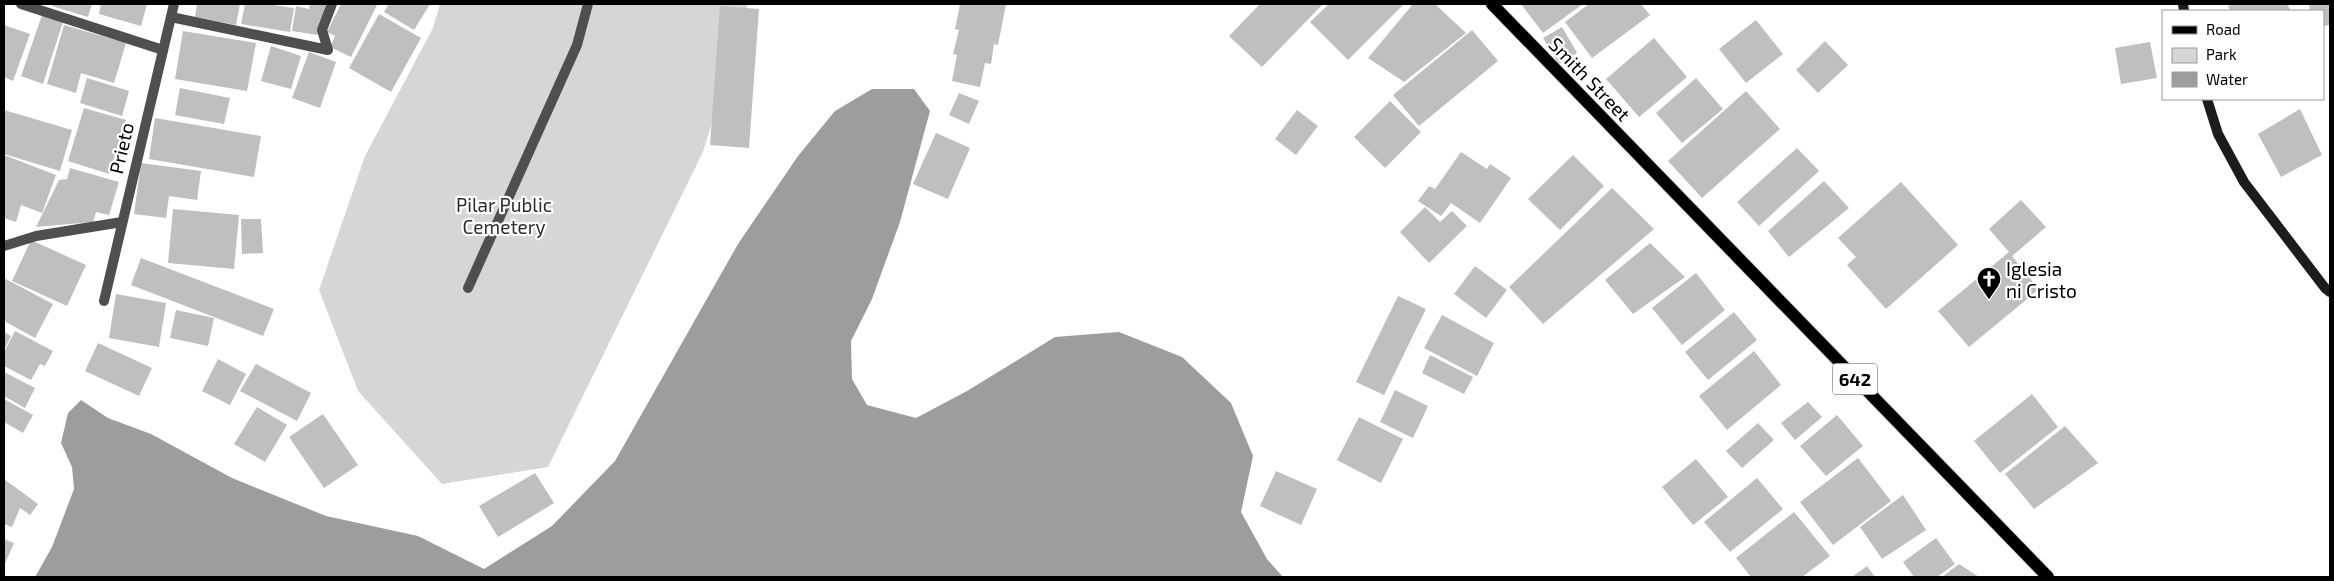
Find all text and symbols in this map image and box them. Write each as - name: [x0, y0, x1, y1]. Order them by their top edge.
- legend: [2162, 10, 2324, 100]
- text: Road: [2206, 20, 2241, 38]
- street label: Smith Street: [1544, 32, 1636, 126]
- text: Park: [2206, 45, 2237, 63]
- text: Water: [2206, 70, 2248, 88]
- street label: Prieto: [104, 120, 138, 176]
- park label: Pilar Public Cemetery: [456, 193, 552, 238]
- place label: Iglesia ni Cristo: [2006, 257, 2077, 302]
- church icon: Iglesia ni Cristo: [1976, 266, 2002, 300]
- road number: 642: [1832, 364, 1878, 394]

